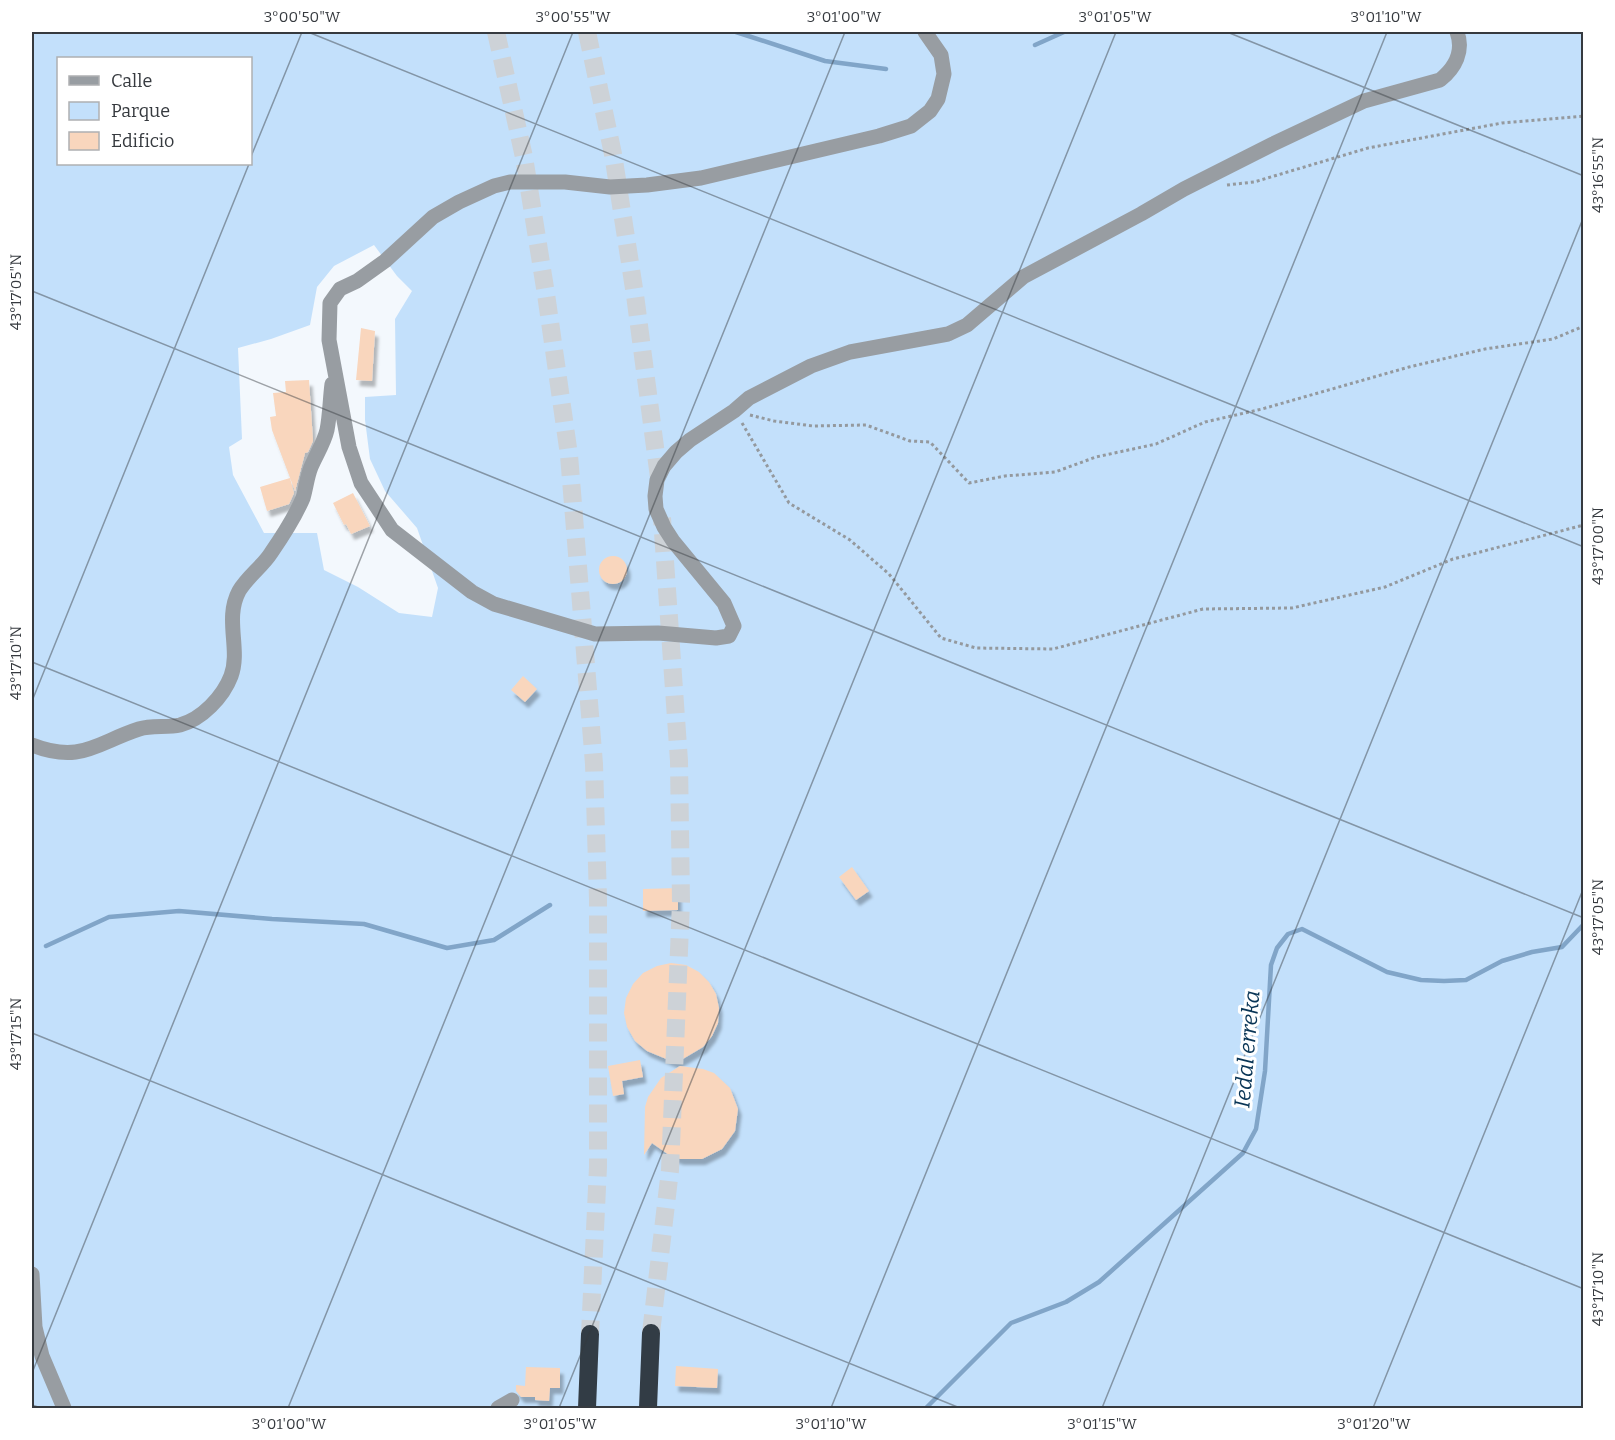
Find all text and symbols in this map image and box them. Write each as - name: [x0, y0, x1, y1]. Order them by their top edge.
- text: 3°00'50"W: [264, 8, 341, 26]
- text: 3°00'55"W: [535, 8, 611, 26]
- text: 3°01'00"W: [807, 8, 882, 26]
- text: 3°01'05"W: [1078, 8, 1152, 26]
- text: 3°01'10"W: [1350, 8, 1422, 26]
- legend: [57, 57, 252, 165]
- text: Calle: [111, 70, 152, 92]
- text: Parque: [111, 100, 170, 122]
- text: Edificio: [111, 130, 174, 152]
- text: 43°16'55"N: [1589, 137, 1607, 213]
- text: 43°17'05"N: [7, 254, 25, 330]
- text: 43°17'00"N: [1589, 507, 1607, 585]
- text: 43°17'10"N: [7, 626, 25, 700]
- text: 43°17'05"N: [1589, 879, 1607, 955]
- water label: Iedal erreka: [1228, 989, 1266, 1109]
- text: 43°17'15"N: [7, 998, 25, 1070]
- text: 43°17'10"N: [1589, 1252, 1607, 1326]
- text: 3°01'00"W: [252, 1415, 327, 1433]
- text: 3°01'05"W: [523, 1415, 597, 1433]
- text: 3°01'10"W: [795, 1415, 867, 1433]
- text: 3°01'15"W: [1067, 1415, 1137, 1433]
- text: 3°01'20"W: [1337, 1415, 1411, 1433]

